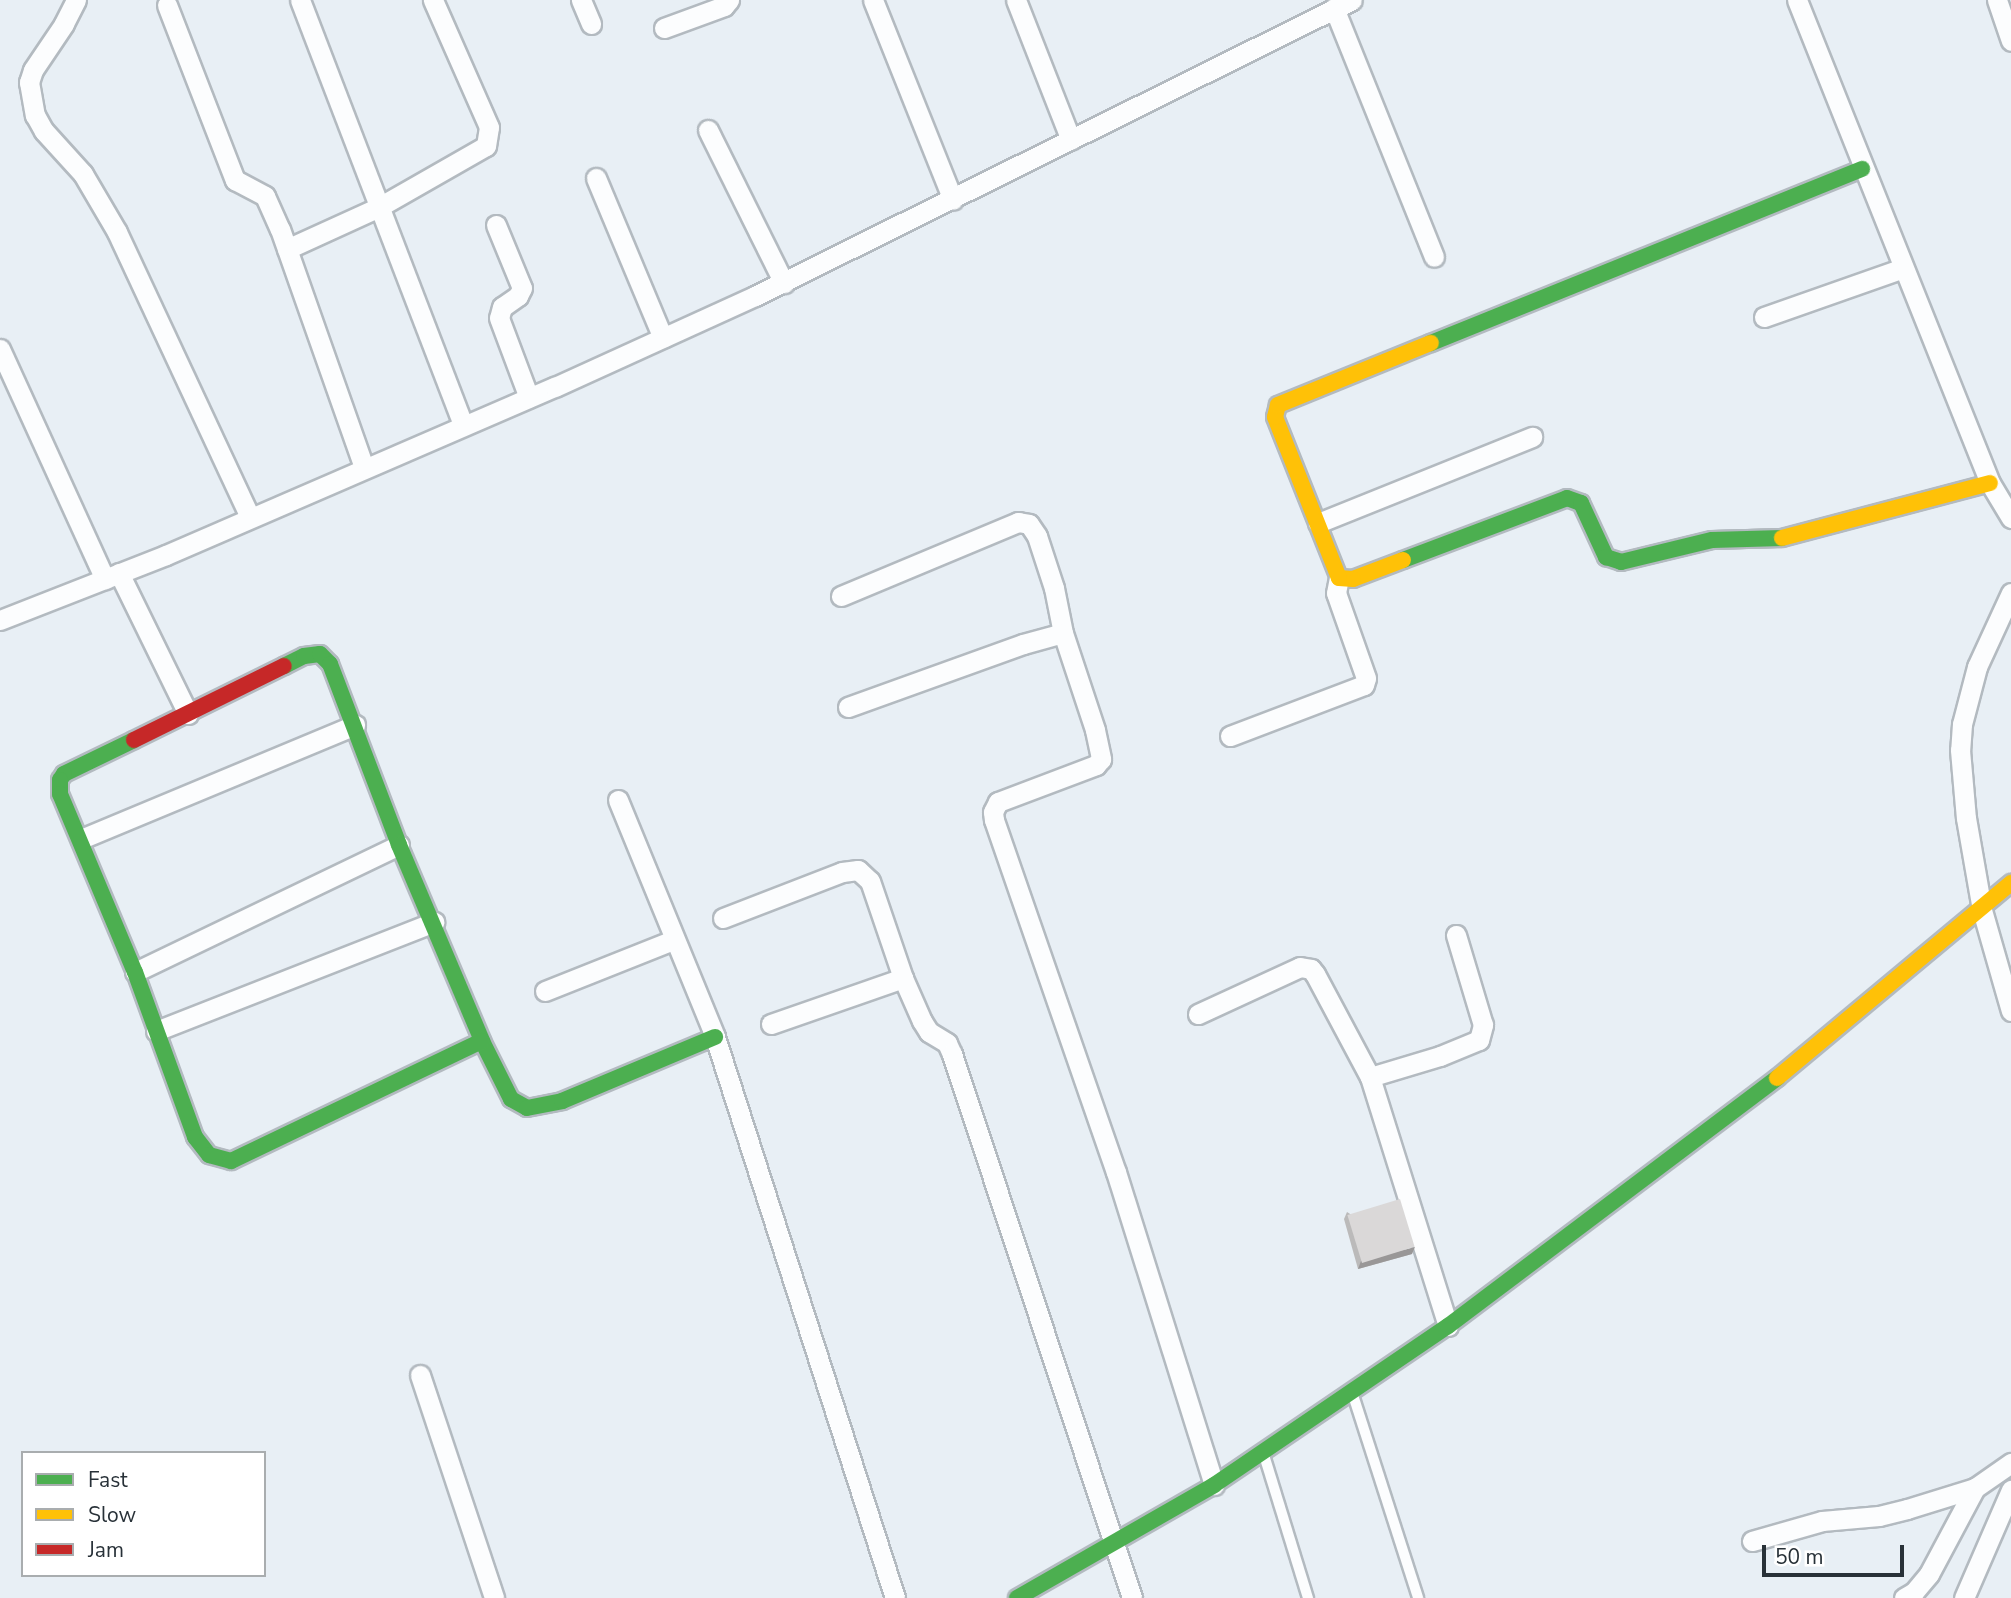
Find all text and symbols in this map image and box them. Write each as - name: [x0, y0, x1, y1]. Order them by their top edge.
- legend: [21, 1451, 266, 1577]
- text: Fast: [88, 1466, 128, 1494]
- text: Slow: [88, 1501, 136, 1529]
- scale bar: [1766, 1532, 1908, 1576]
- text: Jam: [88, 1536, 124, 1564]
- text: 50 m: [1775, 1543, 1824, 1571]

